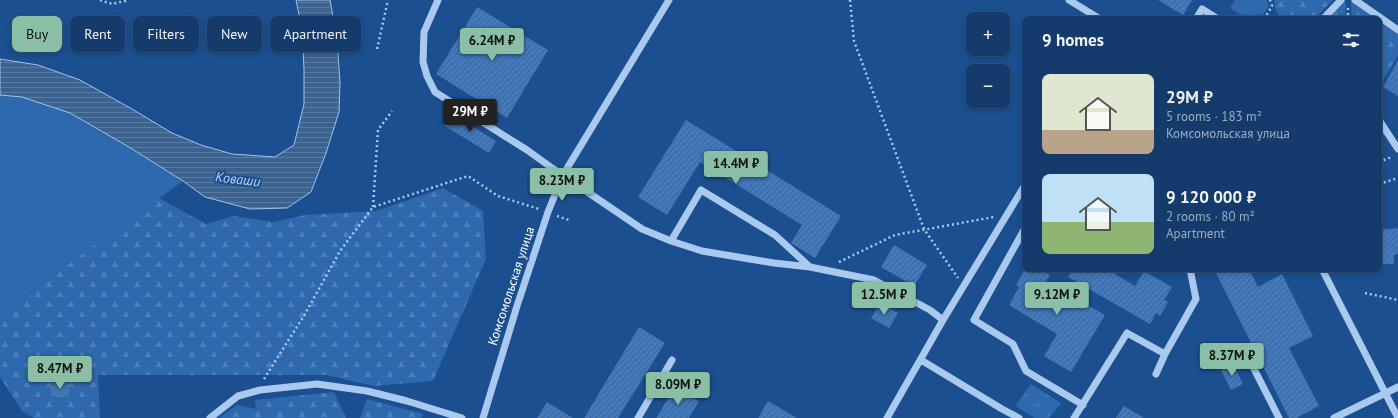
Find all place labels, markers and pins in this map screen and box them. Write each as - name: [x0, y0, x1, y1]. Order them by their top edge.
- pin: 6.24M ₽: [455, 28, 529, 62]
- pin: 29M ₽: [442, 99, 498, 133]
- pin: 14.4M ₽: [699, 151, 773, 185]
- pin: 8.23M ₽: [525, 168, 599, 202]
- pin: 12.5M ₽: [847, 282, 921, 316]
- pin: 9.12M ₽: [1020, 282, 1094, 316]
- pin: 8.37M ₽: [1195, 343, 1269, 377]
- pin: 8.47M ₽: [23, 356, 97, 390]
- pin: 8.09M ₽: [641, 372, 715, 406]

